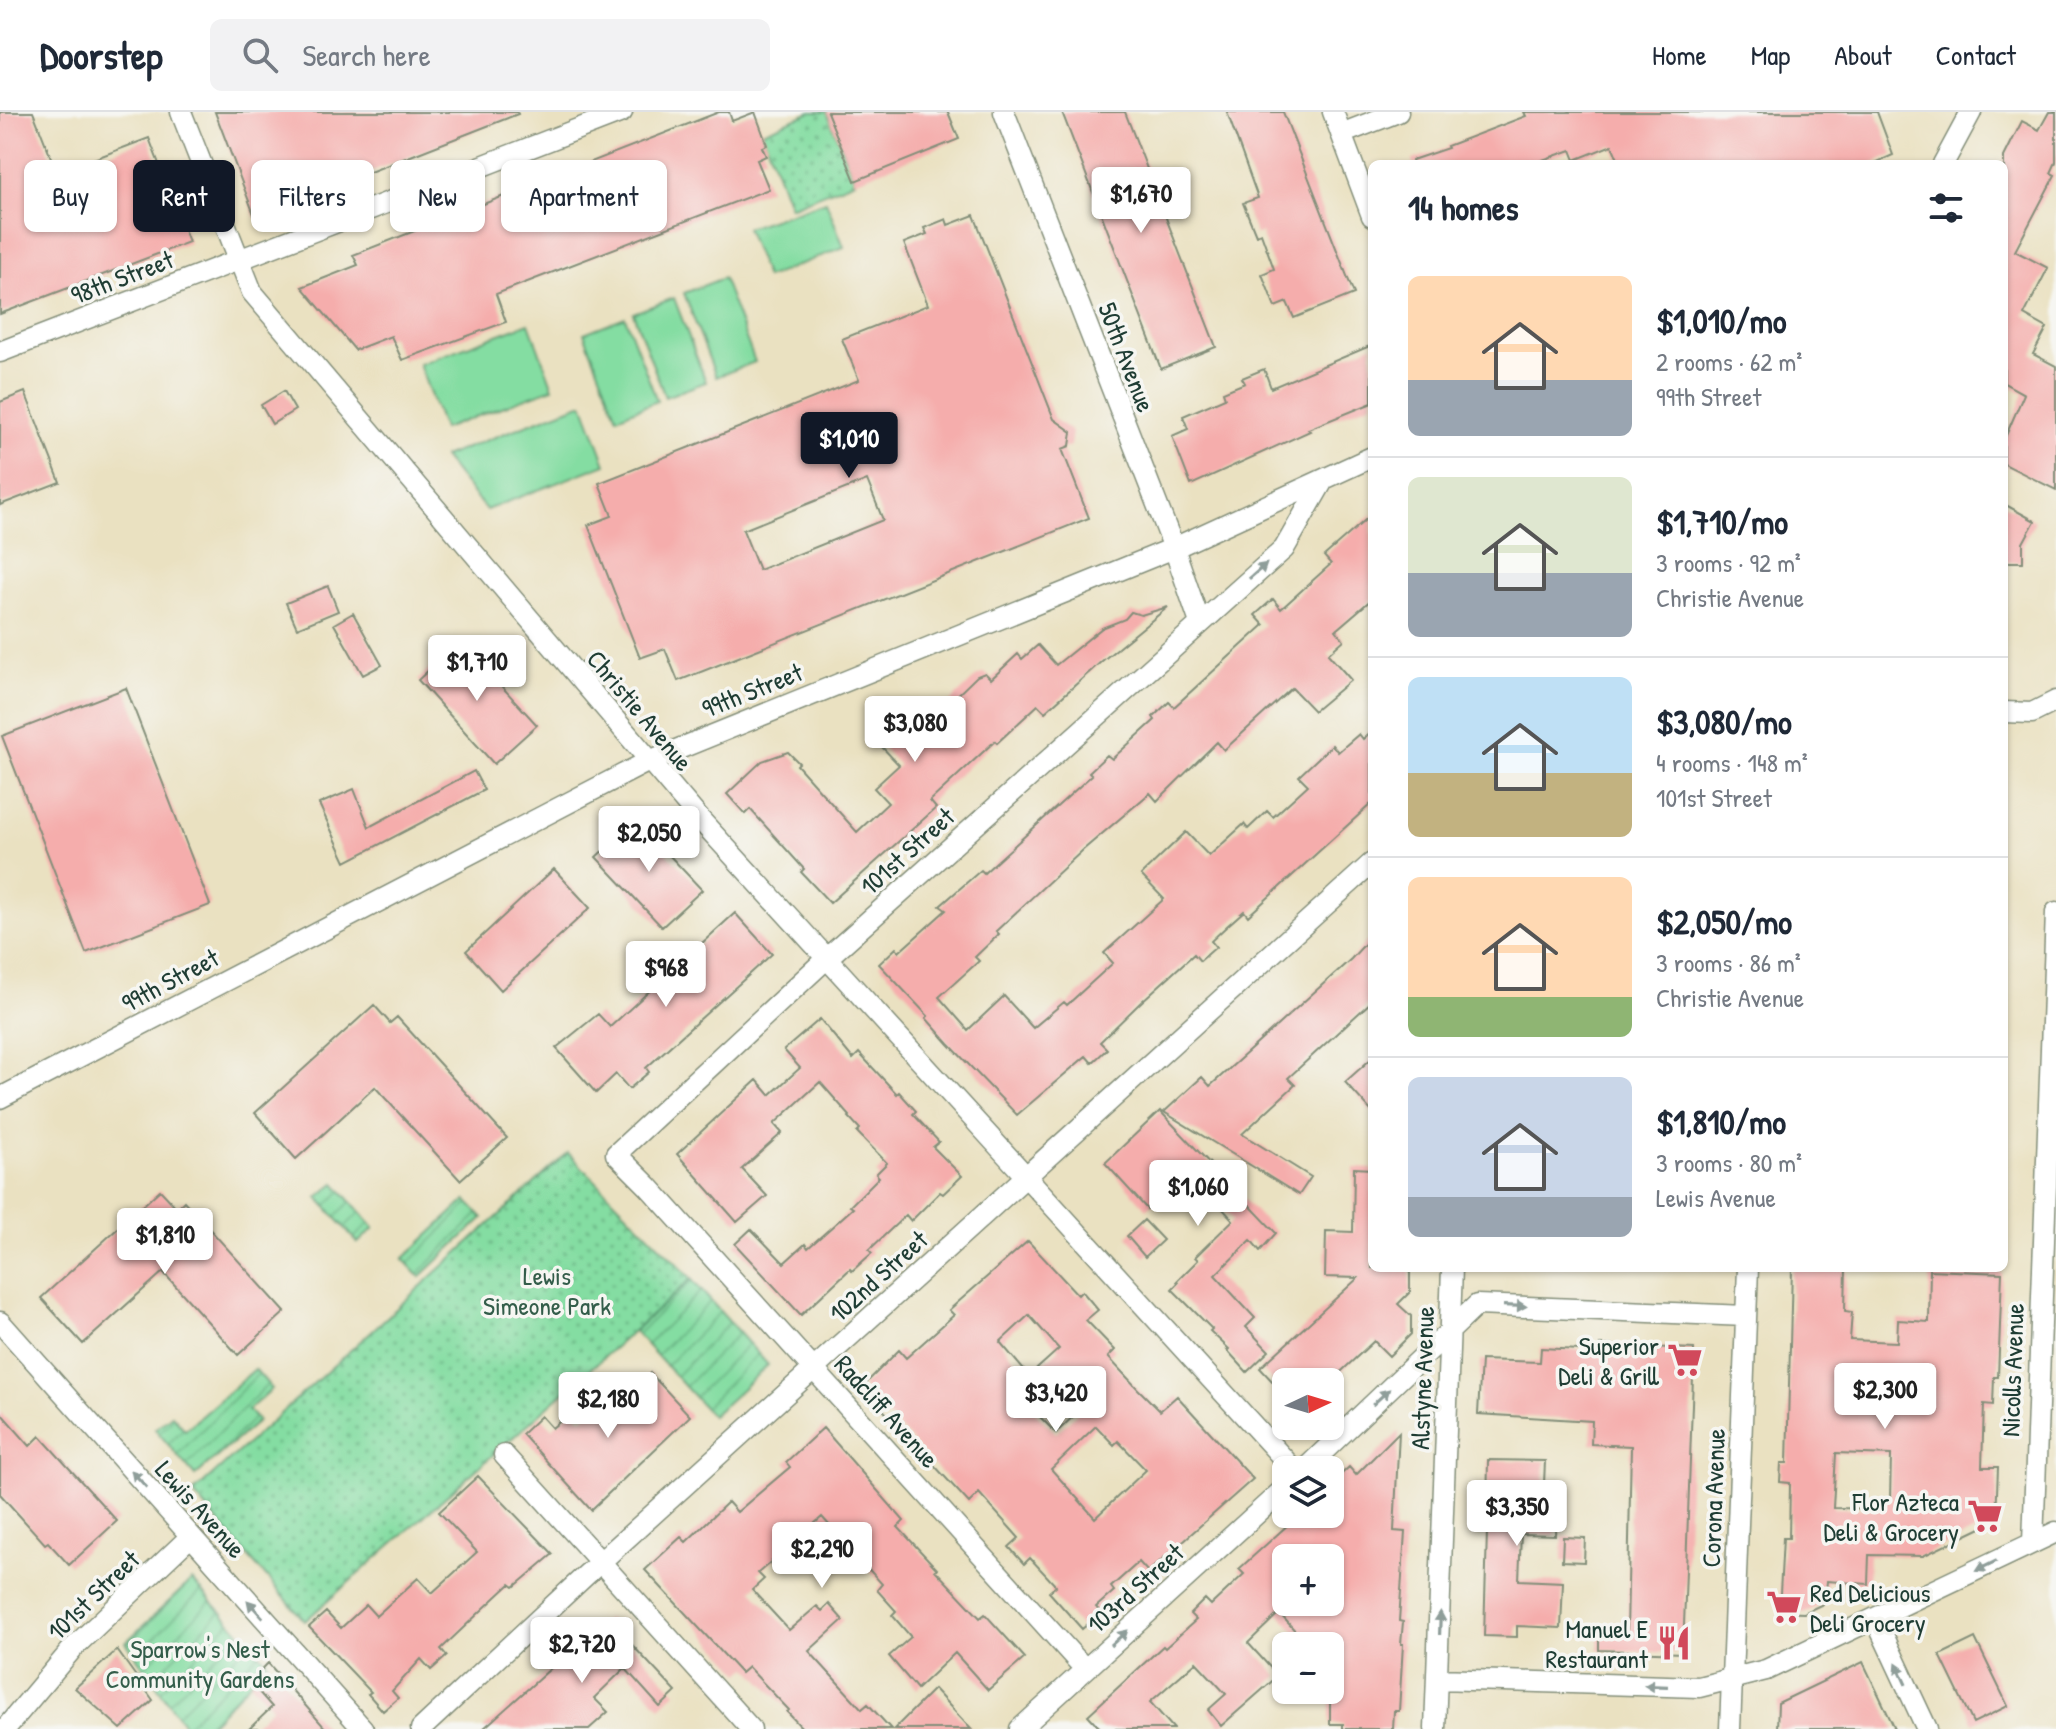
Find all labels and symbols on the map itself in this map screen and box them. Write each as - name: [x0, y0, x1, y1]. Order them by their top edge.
- pin: $1,670: [1076, 167, 1206, 235]
- street label: 98th Street: [66, 241, 179, 313]
- street label: 50th Avenue: [1090, 297, 1164, 417]
- pin: $1,010: [784, 412, 914, 480]
- one-way arrow: [1248, 563, 1268, 580]
- pin: $1,710: [412, 635, 542, 703]
- street label: Christie Avenue: [579, 642, 701, 778]
- street label: 99th Street: [697, 654, 808, 726]
- pin: $3,080: [850, 696, 980, 764]
- street label: 101st Street: [852, 798, 963, 903]
- pin: $2,050: [584, 806, 714, 874]
- street label: 99th Street: [115, 939, 226, 1020]
- pin: $968: [619, 941, 713, 1009]
- pin: $1,060: [1133, 1160, 1263, 1228]
- pin: $1,810: [100, 1208, 230, 1276]
- street label: 102nd Street: [821, 1222, 936, 1330]
- park label: Lewis Simeone Park: [483, 1258, 611, 1323]
- one-way arrow: [1503, 1300, 1528, 1313]
- street label: Nicolls Avenue: [1992, 1303, 2032, 1437]
- street label: Alstyne Avenue: [1402, 1306, 1442, 1450]
- place label: Superior Deli & Grill: [1558, 1328, 1660, 1393]
- supermarket icon: Superior Deli & Grill: [1666, 1341, 1704, 1379]
- street label: Radcliff Avenue: [827, 1347, 947, 1475]
- pin: $2,300: [1820, 1363, 1950, 1431]
- pin: $3,420: [991, 1366, 1121, 1434]
- north arrow: [1272, 1368, 1344, 1440]
- pin: $2,180: [543, 1372, 673, 1440]
- one-way arrow: [1371, 1389, 1390, 1407]
- street label: Corona Avenue: [1693, 1428, 1733, 1568]
- street label: Lewis Avenue: [148, 1453, 254, 1565]
- one-way arrow: [130, 1469, 148, 1488]
- pin: $3,350: [1452, 1480, 1582, 1548]
- place label: Flor Azteca Deli & Grocery: [1823, 1484, 1959, 1549]
- supermarket icon: Flor Azteca Deli & Grocery: [1966, 1497, 2004, 1535]
- pin: $2,290: [757, 1522, 887, 1590]
- street label: 103rd Street: [1079, 1534, 1192, 1641]
- street label: 101st Street: [39, 1541, 148, 1648]
- one-way arrow: [1974, 1559, 1997, 1573]
- place label: Red Delicious Deli Grocery: [1810, 1575, 1931, 1640]
- supermarket icon: Red Delicious Deli Grocery: [1765, 1588, 1803, 1626]
- one-way arrow: [247, 1599, 264, 1619]
- one-way arrow: [1433, 1610, 1446, 1635]
- place label: Manuel E Restaurant: [1545, 1611, 1649, 1676]
- pin: $2,720: [517, 1617, 647, 1685]
- restaurant icon: Manuel E Restaurant: [1655, 1624, 1693, 1662]
- one-way arrow: [1109, 1630, 1128, 1648]
- park label: Sparrow's Nest Community Gardens: [106, 1631, 294, 1696]
- one-way arrow: [1894, 1662, 1908, 1685]
- one-way arrow: [1643, 1679, 1668, 1692]

